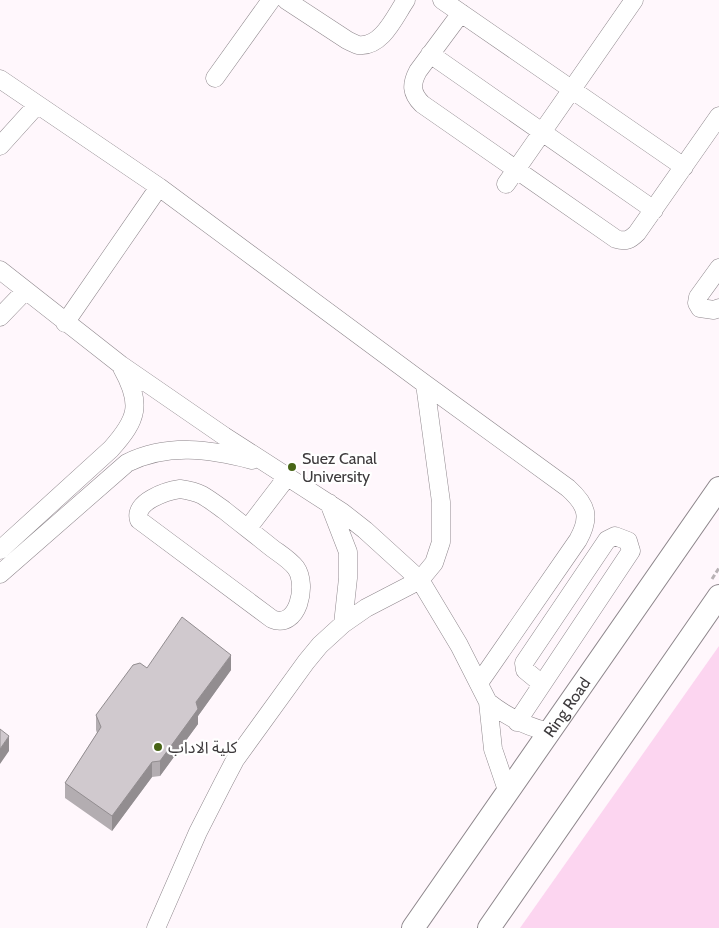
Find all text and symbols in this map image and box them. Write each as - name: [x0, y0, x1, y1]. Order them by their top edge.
- place label: Suez Canal University: [302, 449, 377, 486]
- marker: Suez Canal University: [286, 461, 298, 473]
- street label: Ring Road: [539, 674, 594, 741]
- place label: كلية الاداب: [168, 738, 238, 757]
- marker: كلية الاداب: [152, 741, 164, 753]

